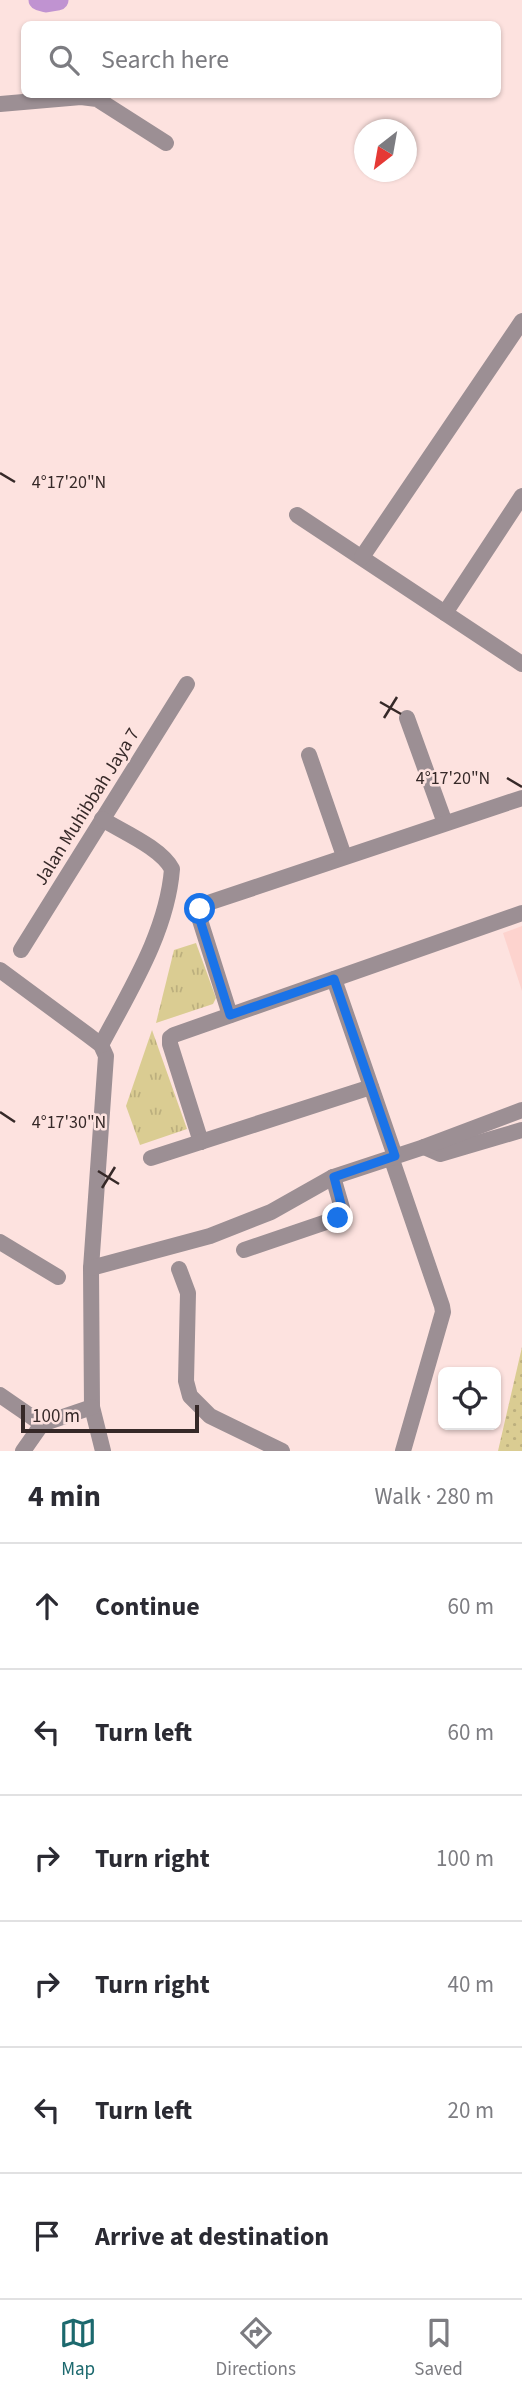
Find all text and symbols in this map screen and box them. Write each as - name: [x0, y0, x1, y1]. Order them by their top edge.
- search box: [21, 21, 501, 98]
- icon: search: [45, 41, 83, 79]
- text: Search here: [101, 41, 229, 78]
- north arrow: [354, 119, 417, 182]
- text: 4°17'20"N: [32, 470, 106, 495]
- street label: Jalan Muhibbah Jaya 7: [28, 723, 147, 891]
- text: 4°17'20"N: [416, 766, 490, 791]
- route start: [184, 893, 215, 924]
- text: 4°17'30"N: [32, 1110, 106, 1135]
- route end: [322, 1202, 353, 1233]
- map controls: [438, 1367, 501, 1430]
- button: locate: [438, 1367, 501, 1430]
- scale bar: [21, 1402, 200, 1434]
- text: 100 m: [32, 1403, 80, 1430]
- text: 4 min: [28, 1475, 101, 1518]
- text: Walk · 280 m: [375, 1480, 494, 1513]
- icon: ahead: [28, 1587, 66, 1625]
- text: Continue: [95, 1588, 200, 1625]
- text: 60 m: [447, 1590, 494, 1623]
- icon: left: [28, 1713, 66, 1751]
- text: Turn left: [95, 1714, 192, 1751]
- text: 60 m: [447, 1716, 494, 1749]
- icon: right: [28, 1839, 66, 1877]
- text: Turn right: [95, 1840, 210, 1877]
- text: 100 m: [436, 1842, 494, 1875]
- icon: right: [28, 1965, 66, 2003]
- text: Turn right: [95, 1966, 210, 2003]
- text: 40 m: [447, 1968, 494, 2001]
- icon: left: [28, 2091, 66, 2129]
- text: Turn left: [95, 2092, 192, 2129]
- text: 20 m: [447, 2094, 494, 2127]
- icon: arrive: [28, 2217, 66, 2255]
- text: Arrive at destination: [95, 2218, 329, 2255]
- tab: Map: [59, 2314, 97, 2383]
- tab: Directions: [216, 2314, 296, 2383]
- tab: Saved: [414, 2314, 463, 2383]

